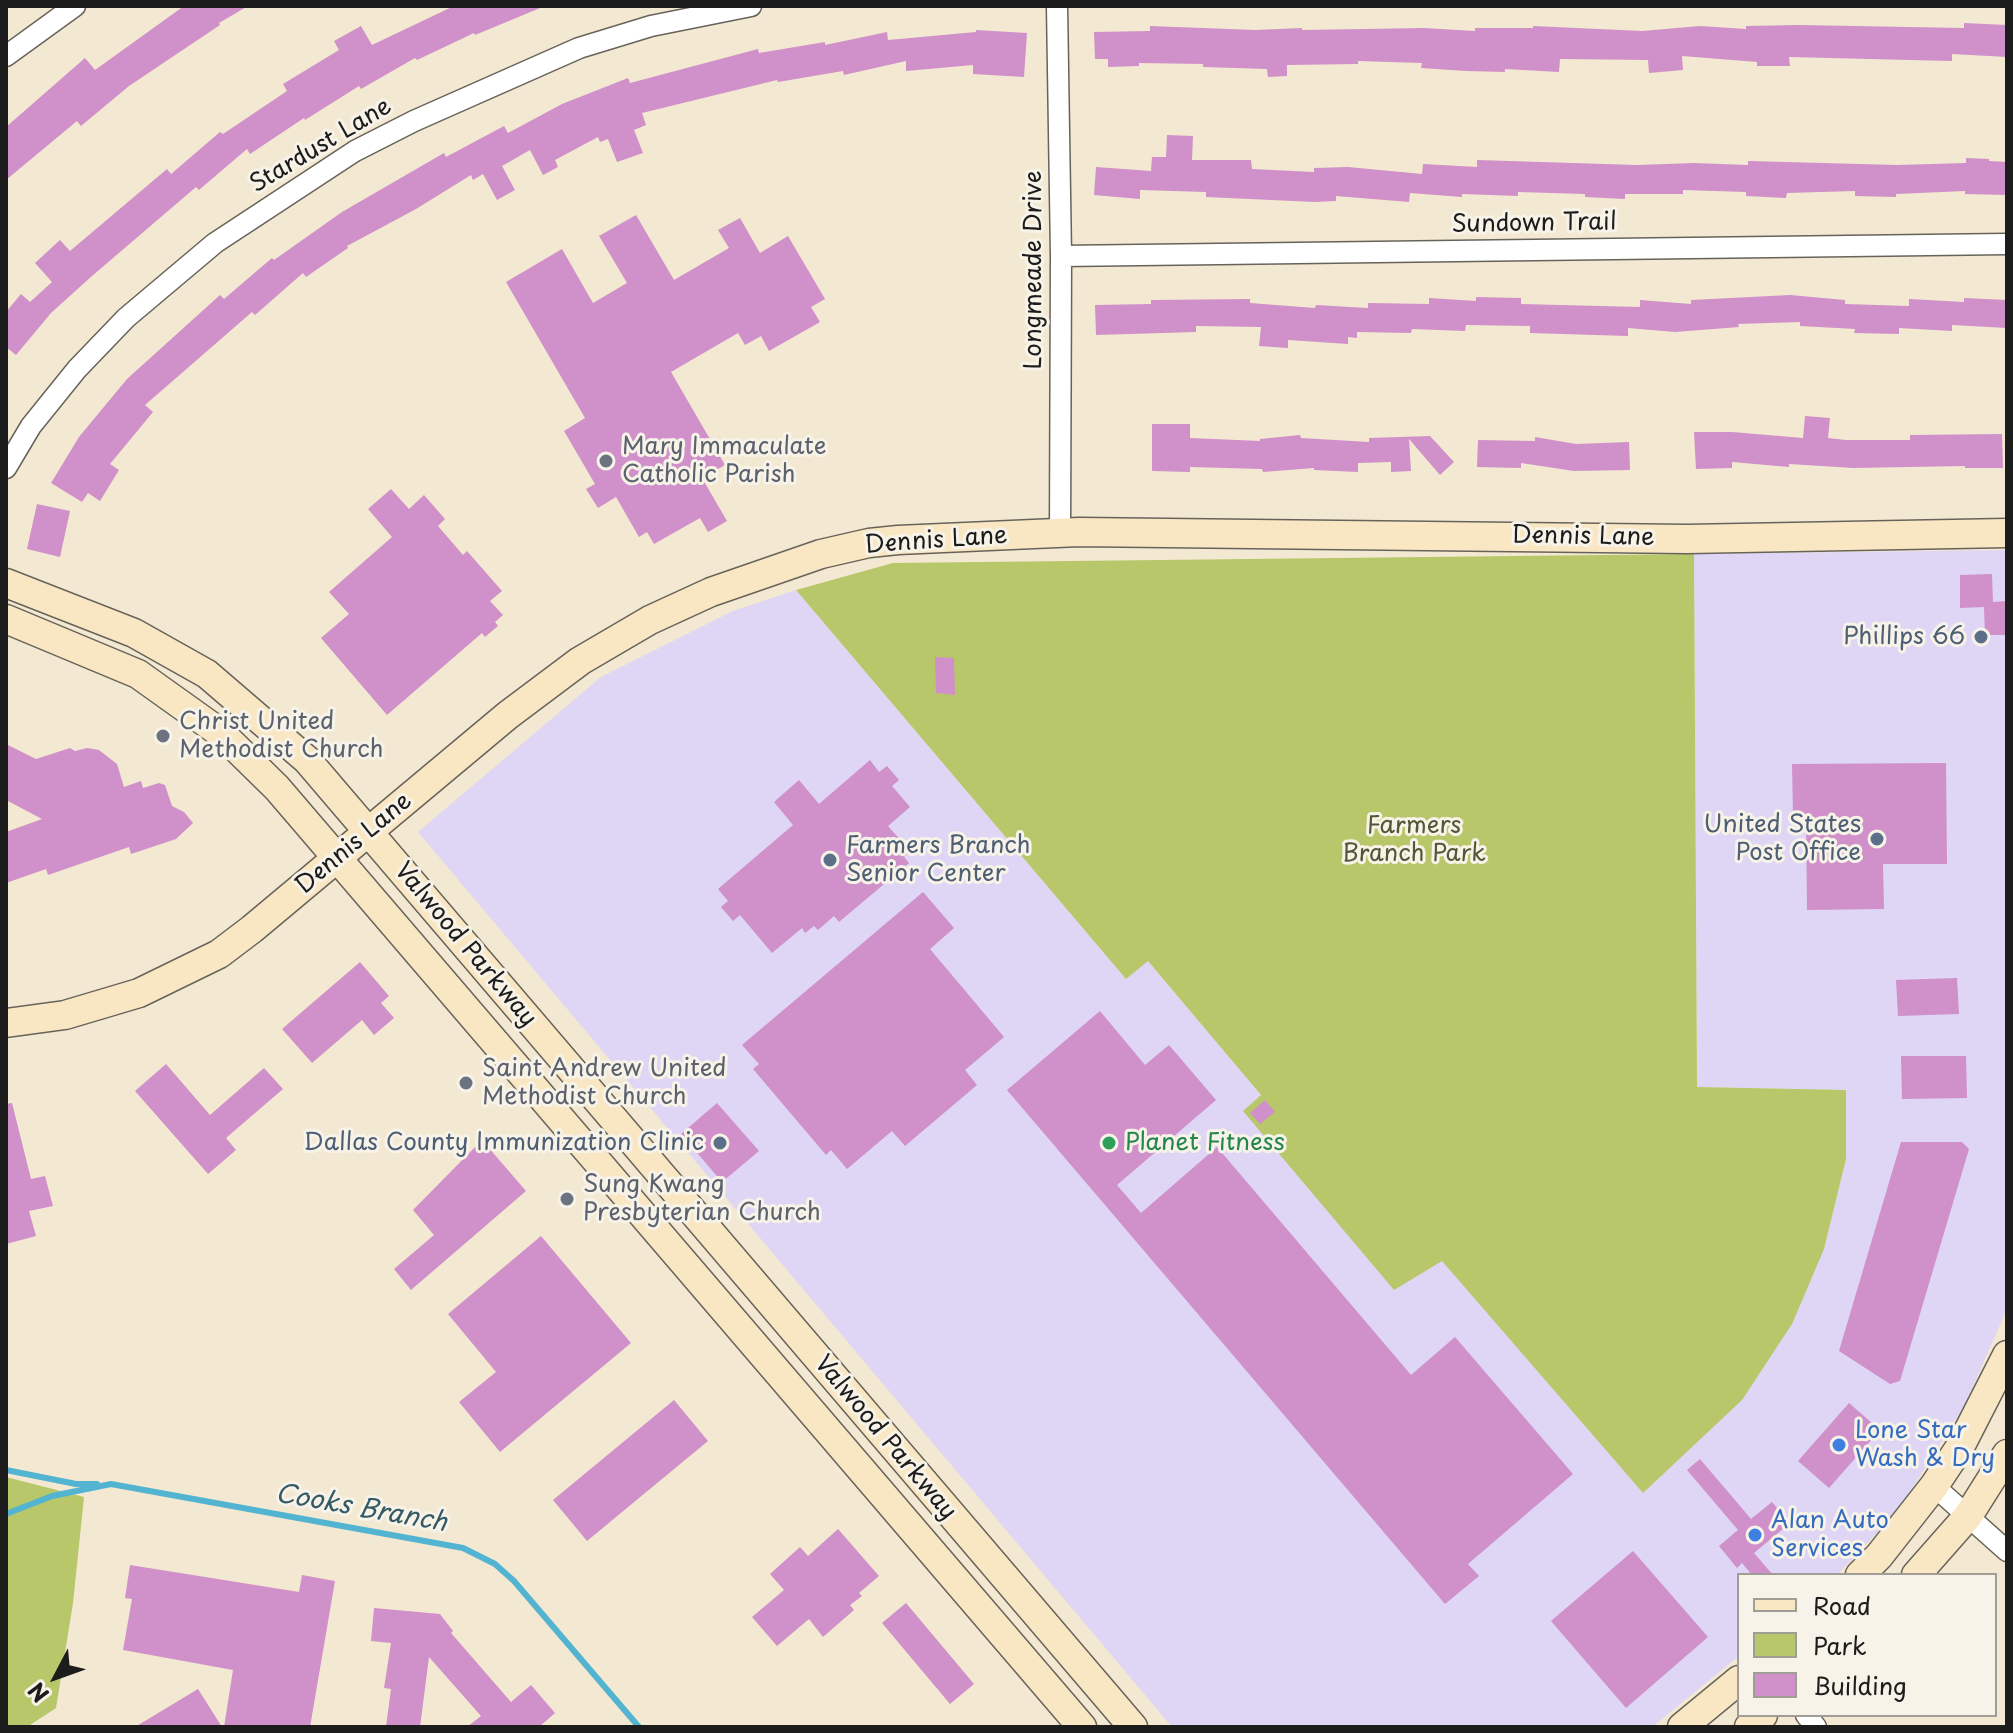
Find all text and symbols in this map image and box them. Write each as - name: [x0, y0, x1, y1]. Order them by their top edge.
- street label: Stardust Lane: [245, 92, 397, 200]
- street label: Longmeade Drive: [1020, 171, 1048, 369]
- street label: Sundown Trail: [1451, 208, 1617, 240]
- place label: Mary Immaculate Catholic Parish: [622, 433, 827, 489]
- marker: Mary Immaculate Catholic Parish: [597, 452, 615, 470]
- street label: Dennis Lane: [1511, 521, 1655, 553]
- street label: Dennis Lane: [864, 522, 1008, 560]
- place label: Phillips 66: [1843, 623, 1965, 651]
- marker: Phillips 66: [1972, 628, 1990, 646]
- place label: Christ United Methodist Church: [179, 708, 384, 764]
- marker: Christ United Methodist Church: [154, 727, 172, 745]
- street label: Dennis Lane: [290, 787, 418, 901]
- place label: United States Post Office: [1703, 811, 1861, 867]
- park label: Farmers Branch Park: [1342, 812, 1486, 868]
- marker: United States Post Office: [1868, 830, 1886, 848]
- place label: Farmers Branch Senior Center: [846, 832, 1031, 888]
- marker: Farmers Branch Senior Center: [821, 851, 839, 869]
- street label: Valwood Parkway: [388, 857, 542, 1033]
- place label: Saint Andrew United Methodist Church: [482, 1055, 726, 1111]
- marker: Saint Andrew United Methodist Church: [457, 1074, 475, 1092]
- place label: Dallas County Immunization Clinic: [304, 1129, 704, 1157]
- place label: Planet Fitness: [1125, 1129, 1285, 1157]
- marker: Dallas County Immunization Clinic: [711, 1134, 729, 1152]
- marker: Planet Fitness: [1100, 1134, 1118, 1152]
- place label: Sung Kwang Presbyterian Church: [583, 1171, 821, 1227]
- marker: Sung Kwang Presbyterian Church: [558, 1190, 576, 1208]
- street label: Valwood Parkway: [808, 1350, 962, 1526]
- place label: Lone Star Wash & Dry: [1855, 1417, 1995, 1473]
- marker: Lone Star Wash & Dry: [1830, 1436, 1848, 1454]
- water label: Cooks Branch: [273, 1479, 449, 1539]
- place label: Alan Auto Services: [1771, 1507, 1889, 1563]
- marker: Alan Auto Services: [1746, 1526, 1764, 1544]
- legend: [1737, 1573, 1997, 1717]
- text: Road: [1813, 1587, 1871, 1623]
- text: Park: [1813, 1627, 1867, 1663]
- north arrow: [16, 1637, 96, 1717]
- text: Building: [1813, 1667, 1907, 1703]
- text: N: [19, 1676, 56, 1710]

